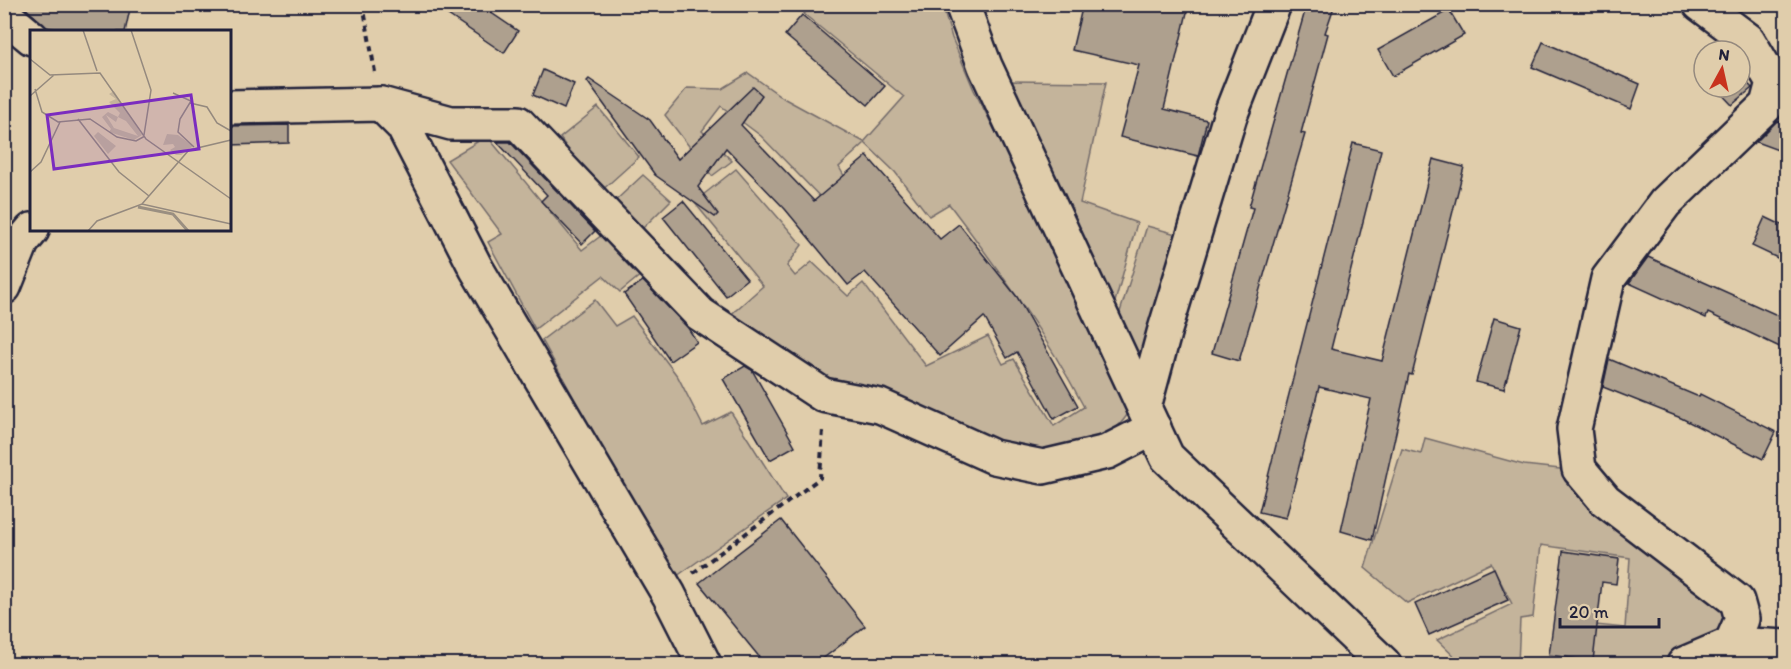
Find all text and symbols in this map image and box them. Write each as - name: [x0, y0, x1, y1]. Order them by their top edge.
- inset map: [30, 30, 231, 231]
- north arrow: [1692, 39, 1752, 99]
- text: N: [1717, 44, 1731, 65]
- scale bar: [1560, 591, 1659, 629]
- text: 20 m: [1569, 601, 1609, 623]

